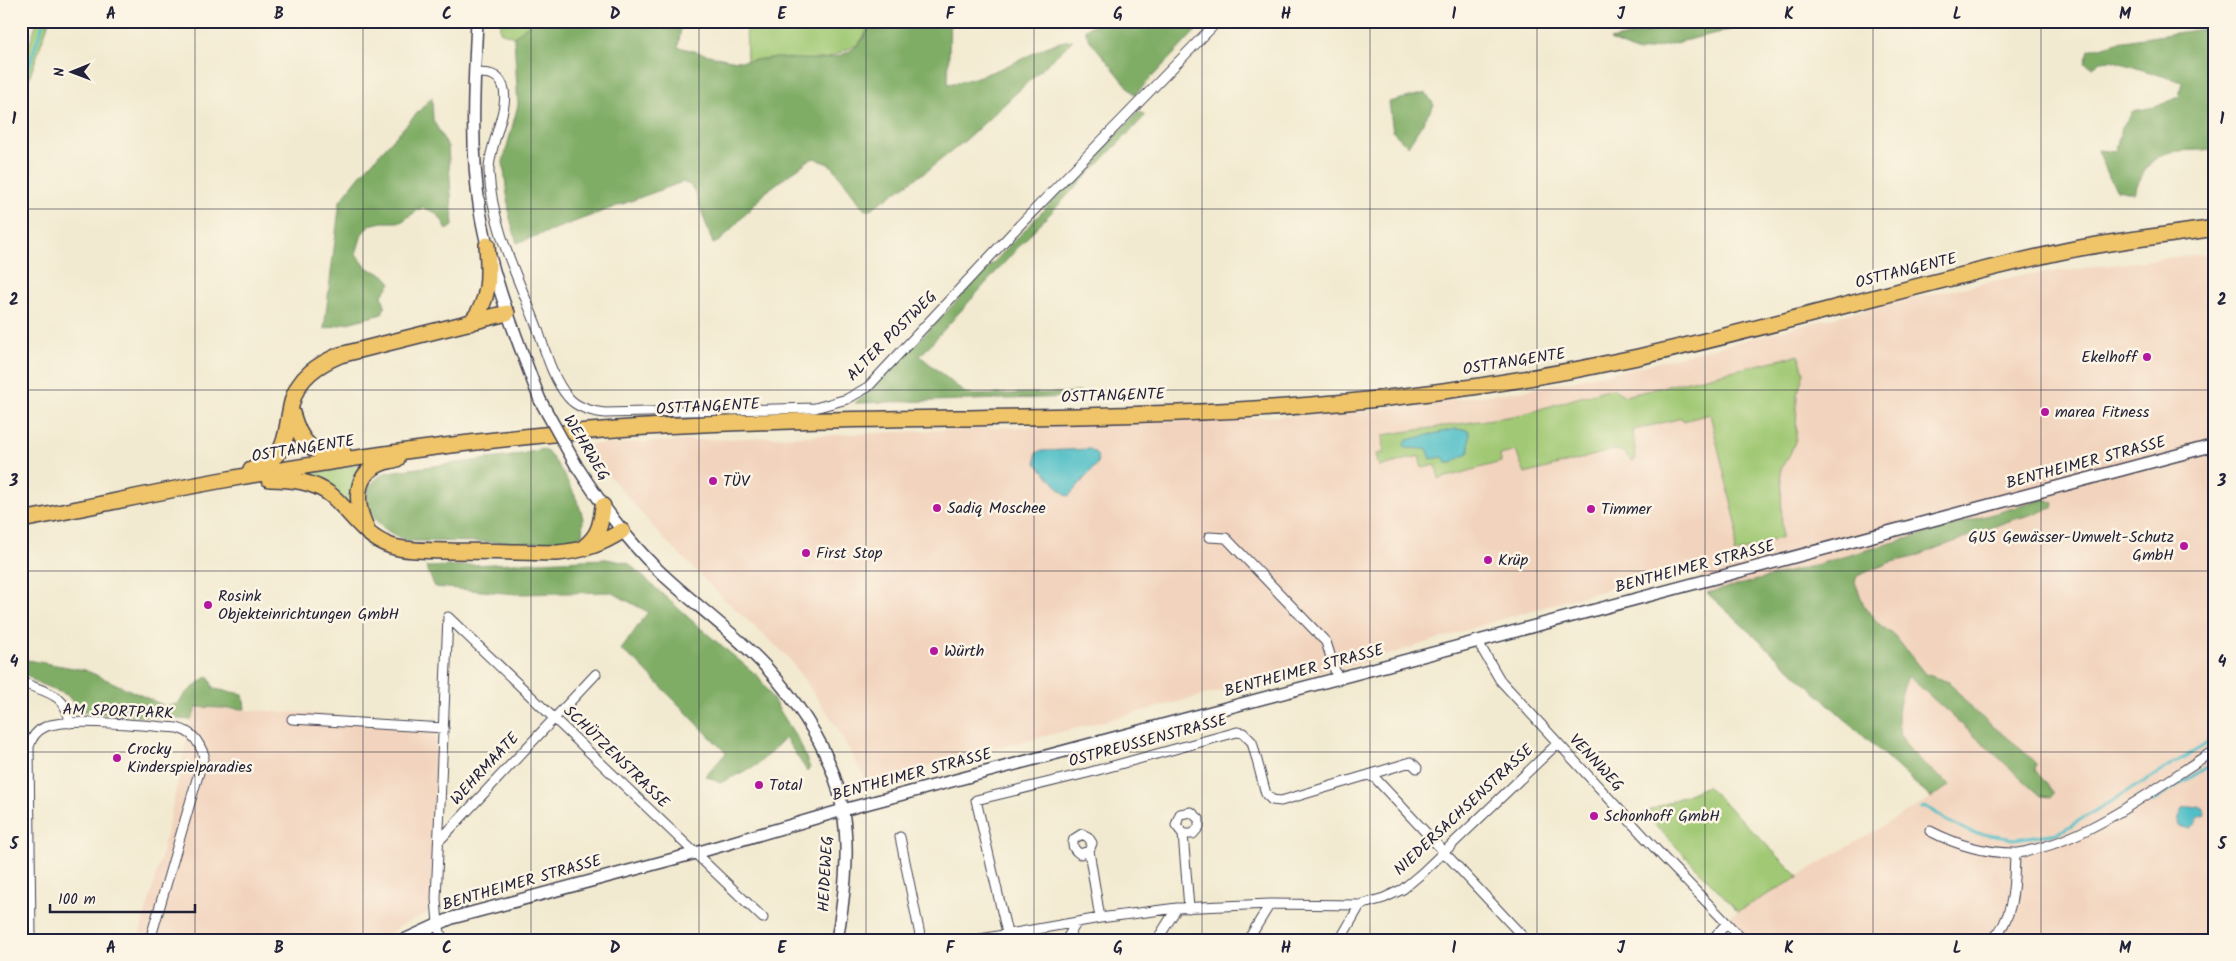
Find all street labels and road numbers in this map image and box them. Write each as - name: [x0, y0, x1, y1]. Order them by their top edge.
- street label: OSTTANGENTE: [1853, 246, 1960, 296]
- street label: ALTER POSTWEG: [841, 285, 943, 387]
- street label: OSTTANGENTE: [1461, 341, 1568, 382]
- street label: OSTTANGENTE: [1061, 382, 1166, 410]
- street label: OSTTANGENTE: [655, 392, 761, 422]
- street label: WEHRWEG: [556, 410, 616, 486]
- street label: OSTTANGENTE: [250, 428, 357, 469]
- street label: BENTHEIMER STRASSE: [2003, 430, 2169, 496]
- street label: BENTHEIMER STRASSE: [1612, 534, 1778, 600]
- street label: BENTHEIMER STRASSE: [1221, 638, 1387, 704]
- street label: AM SPORTPARK: [62, 698, 174, 726]
- street label: SCHÜTZENSTRASSE: [557, 700, 675, 815]
- street label: OSTPREUSSENSTRASSE: [1066, 708, 1231, 774]
- street label: WEHRMAATE: [445, 726, 526, 811]
- street label: VENNWEG: [1563, 728, 1629, 798]
- street label: NIEDERSACHSENSTRASSE: [1388, 738, 1540, 882]
- street label: BENTHEIMER STRASSE: [829, 742, 995, 808]
- street label: HEIDEWEG: [812, 835, 840, 913]
- street label: BENTHEIMER STRASSE: [440, 848, 605, 918]

